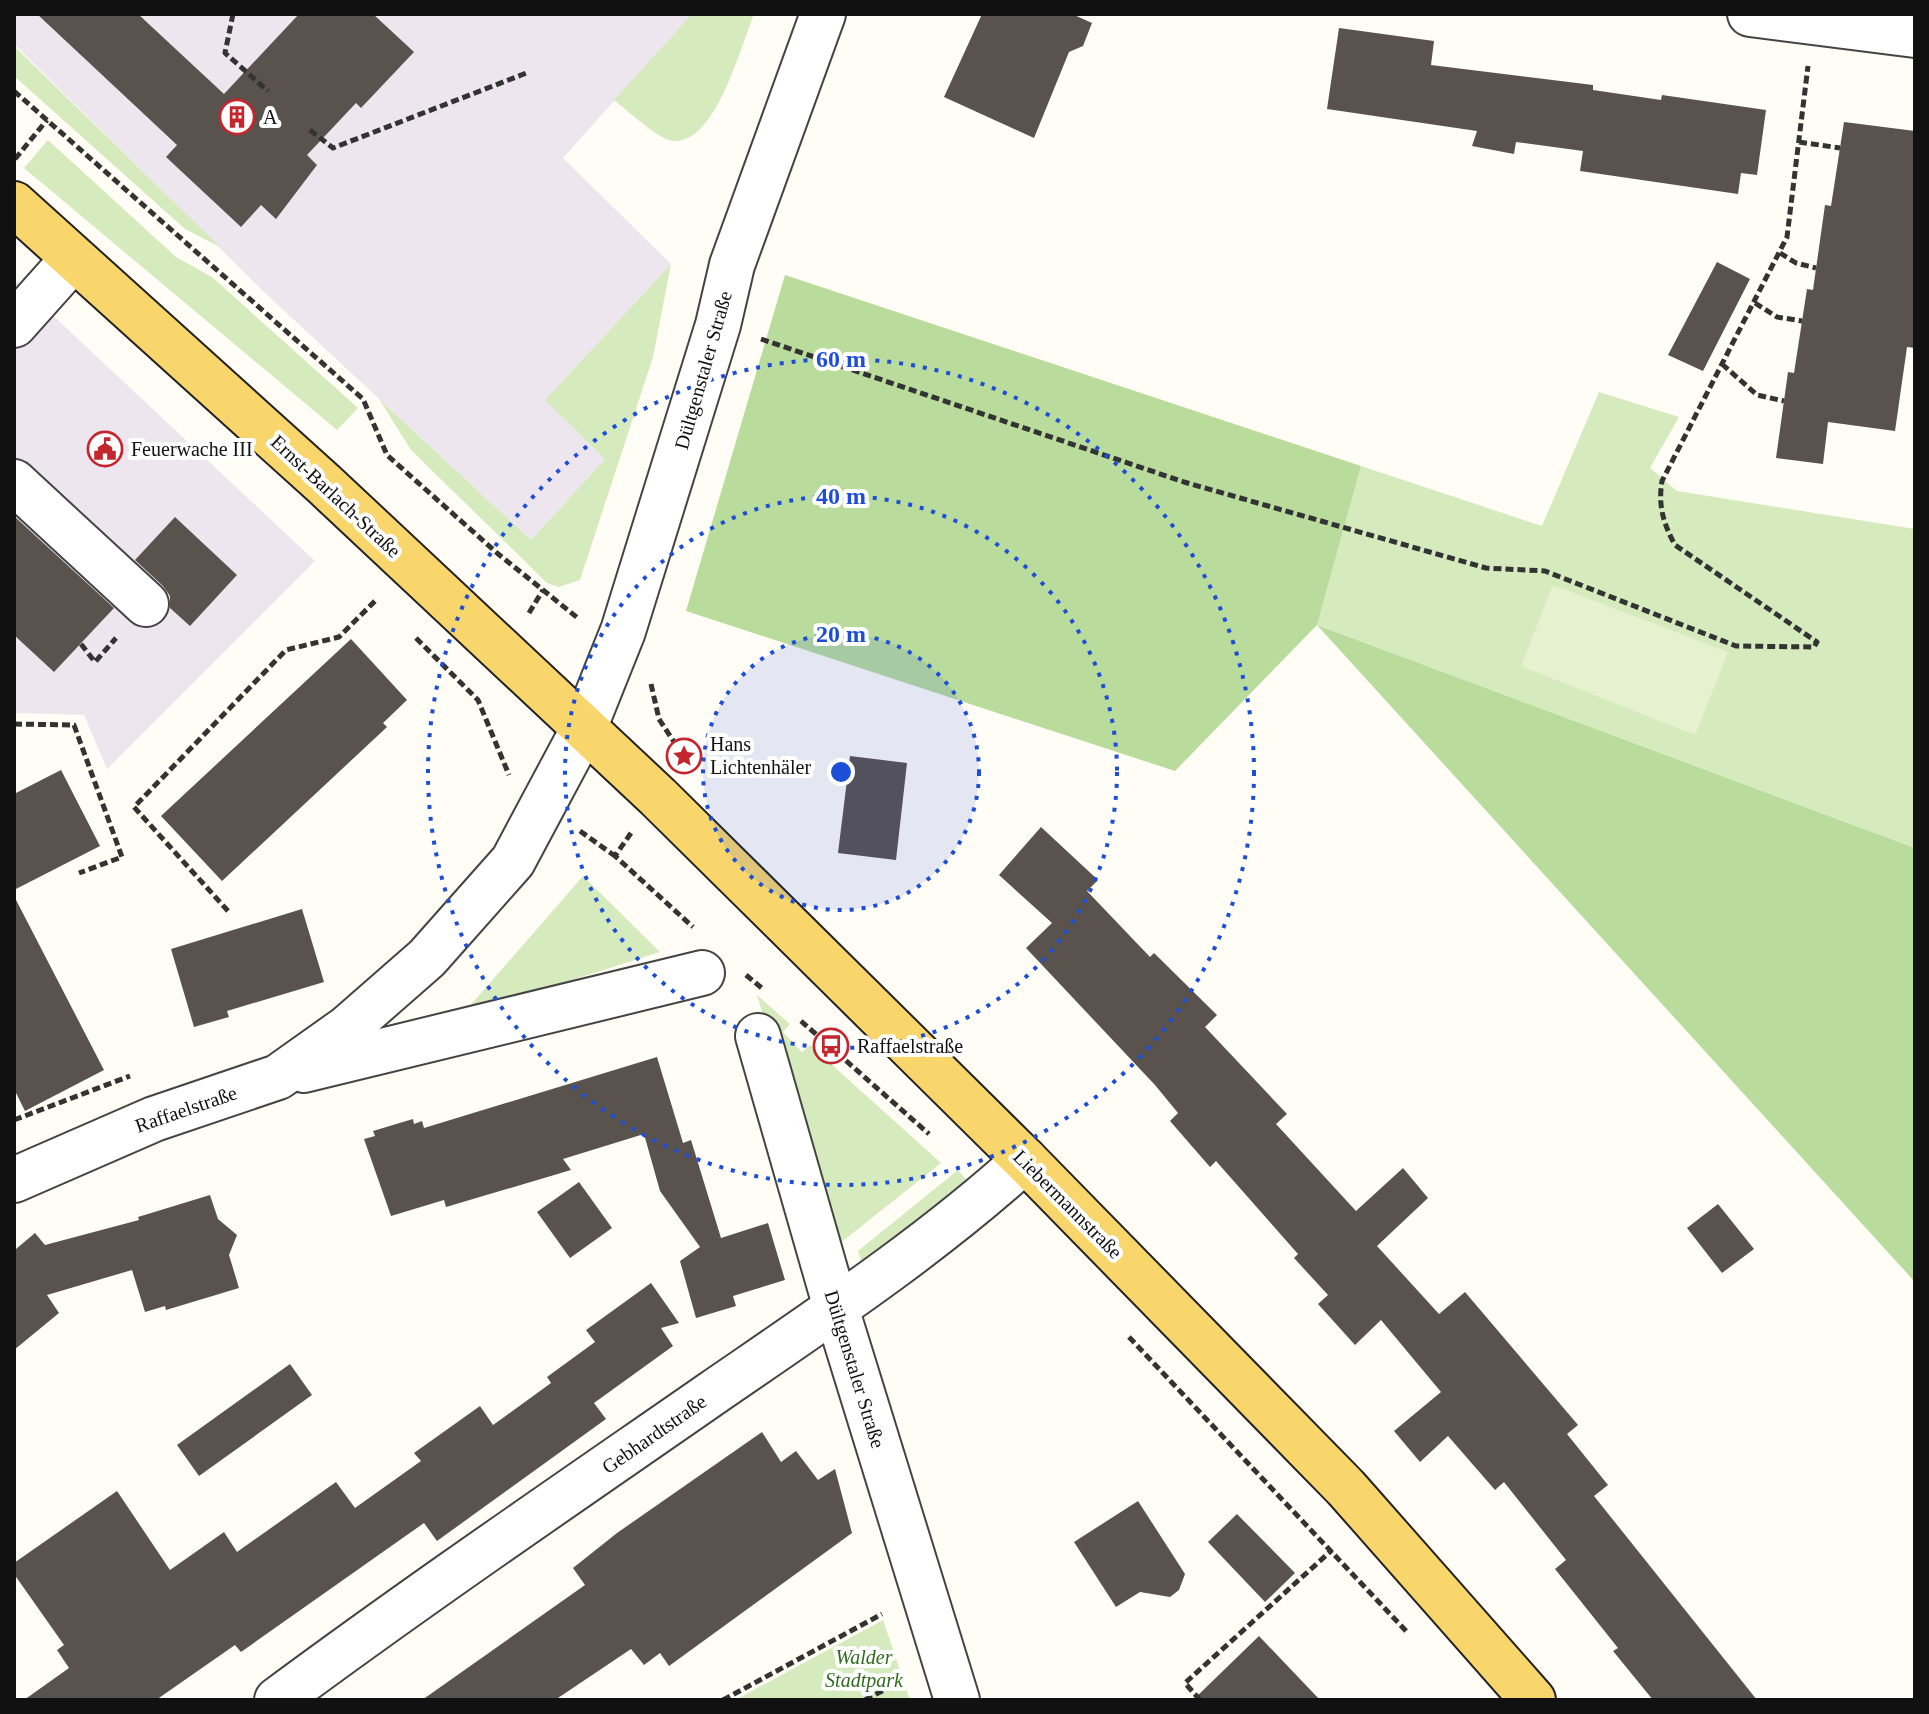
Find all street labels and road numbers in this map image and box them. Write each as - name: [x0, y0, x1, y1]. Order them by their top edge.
- street label: Dültgenstaler Straße: [670, 288, 737, 452]
- street label: Ernst-Barlach-Straße: [267, 430, 405, 562]
- street label: Raffaelstraße: [132, 1081, 240, 1137]
- street label: Liebermannstraße: [1009, 1145, 1127, 1263]
- street label: Dültgenstaler Straße: [820, 1287, 890, 1451]
- street label: Gebhardtstraße: [598, 1390, 710, 1478]

